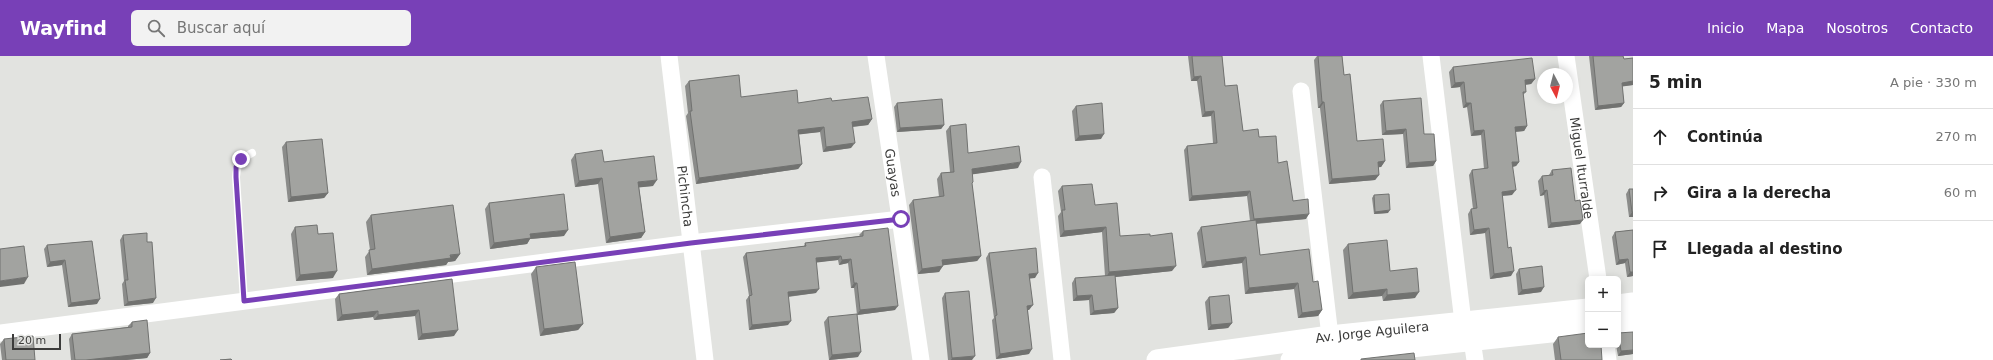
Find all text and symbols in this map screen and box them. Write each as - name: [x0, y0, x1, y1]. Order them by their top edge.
- search box: [131, 10, 411, 46]
- text: Wayfind: [20, 17, 107, 39]
- icon: search: [145, 17, 167, 39]
- text: Buscar aquí: [177, 19, 265, 37]
- text: Inicio: [1707, 20, 1744, 36]
- text: Mapa: [1766, 20, 1804, 36]
- text: Nosotros: [1826, 20, 1888, 36]
- text: Contacto: [1910, 20, 1973, 36]
- north arrow: [1537, 68, 1573, 104]
- text: 5 min: [1649, 72, 1702, 92]
- text: A pie · 330 m: [1890, 75, 1977, 90]
- street label: Miguel Iturralde: [1567, 116, 1596, 220]
- icon: ahead: [1649, 126, 1671, 148]
- text: Continúa: [1687, 128, 1763, 146]
- text: 270 m: [1935, 129, 1977, 144]
- street label: Guayas: [882, 148, 904, 198]
- route end: [232, 150, 250, 168]
- street label: Pichincha: [674, 164, 696, 228]
- icon: right: [1649, 182, 1671, 204]
- text: Gira a la derecha: [1687, 184, 1831, 202]
- text: 60 m: [1944, 185, 1977, 200]
- route start: [892, 210, 910, 228]
- icon: arrive: [1649, 238, 1671, 260]
- text: Llegada al destino: [1687, 240, 1842, 258]
- map controls: [1585, 276, 1621, 348]
- button: +: [1585, 276, 1621, 312]
- button: −: [1585, 312, 1621, 348]
- street label: Av. Jorge Aguilera: [1314, 319, 1430, 346]
- scale bar: [12, 332, 61, 351]
- text: 20 m: [18, 334, 46, 347]

